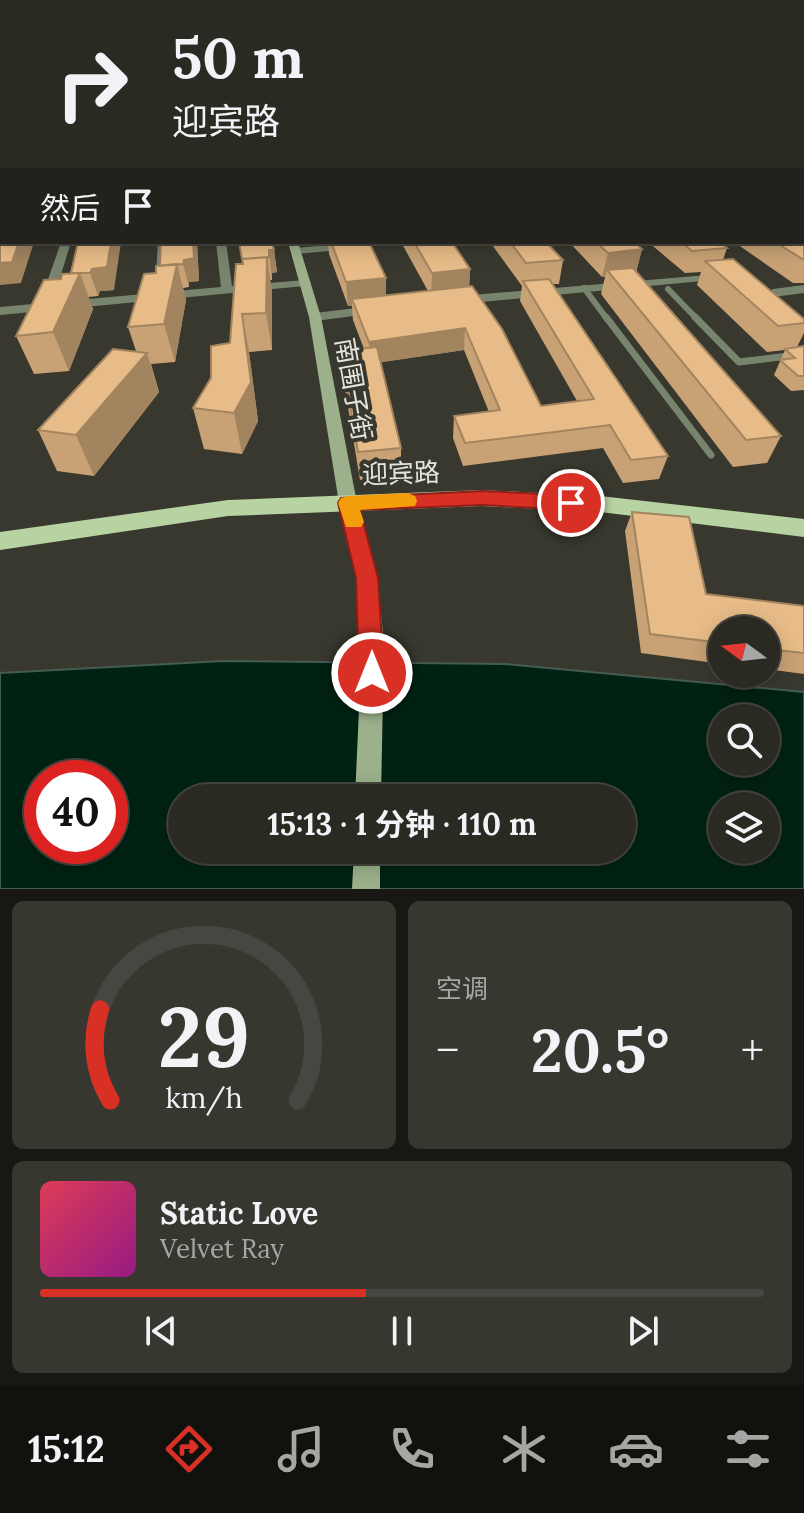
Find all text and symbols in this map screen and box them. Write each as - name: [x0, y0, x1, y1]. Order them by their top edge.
- text: 50 m: [172, 22, 304, 93]
- icon: right: [40, 32, 144, 136]
- text: 迎宾路: [172, 98, 280, 144]
- icon: arrive: [116, 184, 160, 228]
- text: 然后: [40, 189, 100, 227]
- street label: 南围子街: [329, 335, 379, 443]
- street label: 迎宾路: [361, 455, 441, 491]
- pin: [537, 469, 605, 537]
- icon: arrive: [549, 481, 593, 525]
- north arrow: [708, 616, 780, 688]
- map controls: [708, 616, 780, 864]
- position arrow: [330, 631, 414, 715]
- button: search: [708, 704, 780, 776]
- speed limit sign: 40: [24, 760, 128, 864]
- button: layers: [708, 792, 780, 864]
- text: 15:13 · 1 分钟 · 110 m: [268, 805, 536, 843]
- text: 空调: [436, 972, 488, 1005]
- text: 29: [158, 983, 250, 1090]
- text: 20.5°: [531, 1012, 669, 1088]
- text: −: [436, 1022, 459, 1078]
- text: +: [741, 1022, 764, 1078]
- text: km/h: [165, 1079, 243, 1116]
- text: Static Love: [160, 1194, 318, 1232]
- text: Velvet Ray: [160, 1232, 284, 1265]
- icon: previous: [139, 1309, 183, 1353]
- icon: pause: [380, 1309, 424, 1353]
- icon: next: [621, 1309, 665, 1353]
- icon: directions: [161, 1421, 217, 1477]
- icon: music: [273, 1421, 329, 1477]
- icon: phone: [384, 1421, 440, 1477]
- icon: climate: [496, 1421, 552, 1477]
- icon: car: [608, 1421, 664, 1477]
- icon: filters: [720, 1421, 776, 1477]
- text: 15:12: [28, 1426, 105, 1472]

